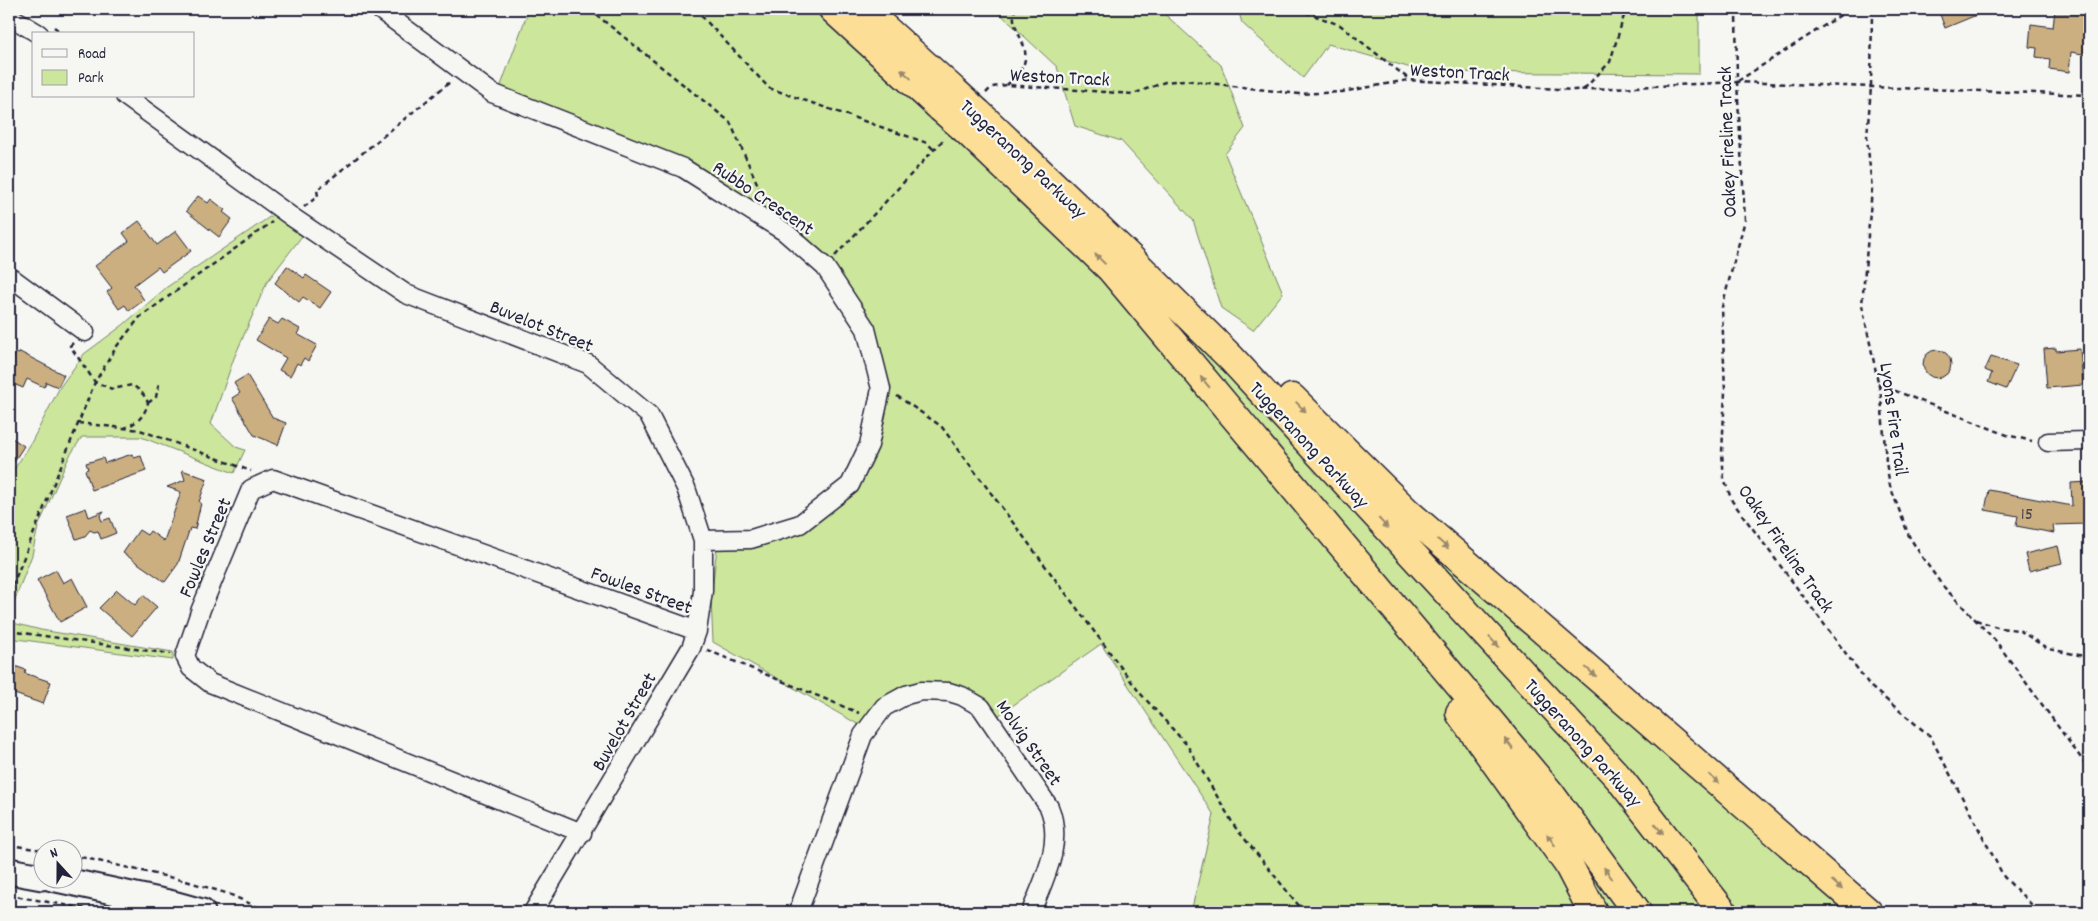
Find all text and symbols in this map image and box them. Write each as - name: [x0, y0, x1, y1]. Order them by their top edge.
- legend: [32, 32, 195, 98]
- text: Road: [78, 44, 106, 66]
- street label: Weston Track: [1409, 57, 1510, 91]
- street label: Weston Track: [1009, 62, 1110, 96]
- street label: Oakey Fireline Track: [1712, 66, 1746, 218]
- text: Park: [78, 68, 104, 90]
- one-way arrow: [899, 69, 912, 80]
- street label: Tuggeranong Parkway: [952, 94, 1092, 227]
- street label: Rubbo Crescent: [706, 155, 819, 244]
- one-way arrow: [1094, 253, 1106, 265]
- street label: Buvelot Street: [485, 294, 597, 361]
- street label: Lyons Fire Trail: [1870, 361, 1914, 478]
- street label: Tuggeranong Parkway: [1241, 376, 1375, 517]
- one-way arrow: [1199, 377, 1211, 389]
- one-way arrow: [1294, 401, 1306, 413]
- street label: Oakey Fireline Track: [1730, 480, 1839, 620]
- street label: Fowles Street: [173, 494, 240, 602]
- house number: 15: [2021, 503, 2033, 528]
- one-way arrow: [1377, 516, 1389, 528]
- one-way arrow: [1436, 538, 1449, 549]
- street label: Fowles Street: [586, 561, 696, 623]
- one-way arrow: [1488, 636, 1500, 648]
- one-way arrow: [1584, 667, 1597, 678]
- street label: Buvelot Street: [586, 668, 665, 777]
- street label: Tuggeranong Parkway: [1516, 673, 1648, 815]
- street label: Molvig Street: [988, 695, 1067, 792]
- one-way arrow: [1503, 738, 1514, 751]
- one-way arrow: [1707, 773, 1720, 784]
- one-way arrow: [1654, 822, 1664, 836]
- one-way arrow: [1546, 833, 1556, 846]
- north arrow: [32, 838, 82, 888]
- text: N: [47, 843, 61, 864]
- one-way arrow: [1603, 866, 1613, 880]
- one-way arrow: [1830, 879, 1842, 891]

